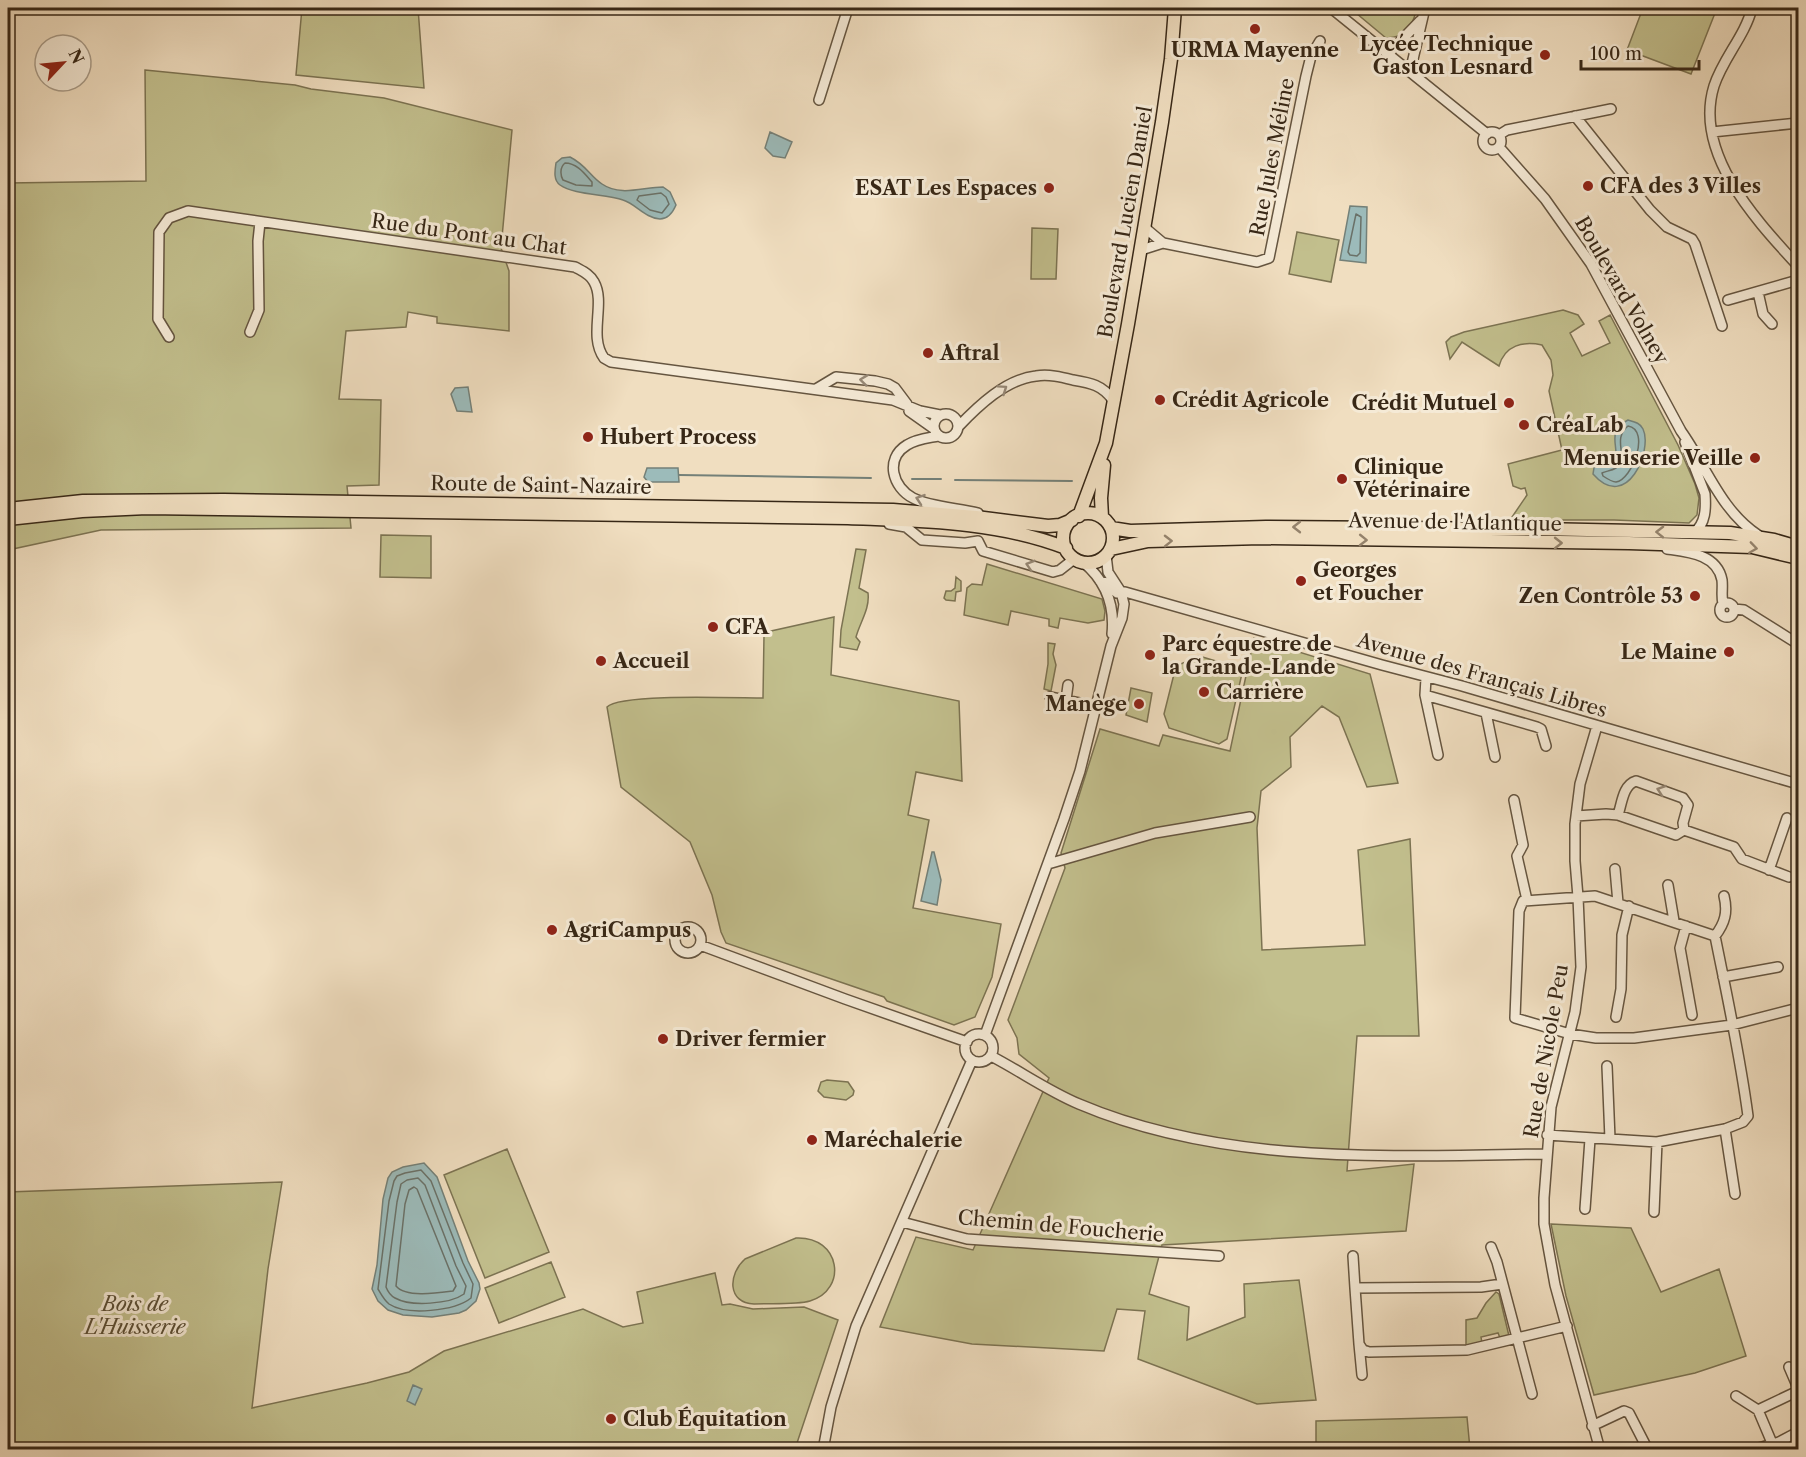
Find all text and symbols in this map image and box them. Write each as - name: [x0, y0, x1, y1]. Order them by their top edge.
- marker: URMA Mayenne: [1248, 22, 1262, 36]
- place label: Lycée Technique Gaston Lesnard: [1360, 32, 1534, 79]
- north arrow: [33, 33, 93, 93]
- scale bar: [1581, 33, 1700, 71]
- place label: URMA Mayenne: [1171, 38, 1339, 62]
- text: 100 m: [1590, 43, 1642, 65]
- text: N: [64, 46, 89, 67]
- marker: Lycée Technique Gaston Lesnard: [1538, 48, 1552, 62]
- street label: Rue Jules Méline: [1245, 76, 1299, 238]
- street label: Boulevard Lucien Daniel: [1093, 104, 1157, 340]
- place label: CFA des 3 Villes: [1600, 174, 1761, 198]
- place label: ESAT Les Espaces: [855, 176, 1037, 200]
- marker: CFA des 3 Villes: [1581, 179, 1595, 193]
- marker: ESAT Les Espaces: [1042, 181, 1056, 195]
- street label: Rue du Pont au Chat: [370, 208, 568, 260]
- street label: Boulevard Volney: [1570, 212, 1674, 369]
- place label: Aftral: [939, 341, 1000, 365]
- marker: Aftral: [921, 346, 935, 360]
- one-way arrow: [860, 374, 869, 386]
- one-way arrow: [996, 385, 1007, 396]
- place label: Crédit Agricole: [1172, 388, 1329, 412]
- place label: Crédit Mutuel: [1352, 391, 1497, 415]
- marker: Crédit Agricole: [1153, 393, 1167, 407]
- marker: Crédit Mutuel: [1502, 396, 1516, 410]
- place label: CréaLab: [1536, 413, 1624, 437]
- marker: CréaLab: [1517, 418, 1531, 432]
- place label: Hubert Process: [600, 425, 756, 449]
- marker: Hubert Process: [581, 430, 595, 444]
- place label: Menuiserie Veille: [1563, 446, 1743, 470]
- marker: Menuiserie Veille: [1748, 451, 1762, 465]
- place label: Clinique Vétérinaire: [1353, 455, 1470, 502]
- street label: Route de Saint-Nazaire: [430, 471, 652, 499]
- marker: Clinique Vétérinaire: [1335, 472, 1349, 486]
- one-way arrow: [915, 494, 926, 507]
- street label: Avenue de l'Atlantique: [1347, 508, 1562, 536]
- one-way arrow: [1292, 521, 1301, 534]
- one-way arrow: [1655, 526, 1664, 538]
- one-way arrow: [1164, 534, 1173, 547]
- one-way arrow: [1359, 534, 1368, 546]
- one-way arrow: [1554, 537, 1563, 549]
- one-way arrow: [1748, 541, 1758, 553]
- place label: Georges et Foucher: [1313, 558, 1423, 605]
- one-way arrow: [1025, 560, 1036, 572]
- marker: Georges et Foucher: [1294, 574, 1308, 588]
- place label: Zen Contrôle 53: [1519, 584, 1683, 608]
- marker: Zen Contrôle 53: [1688, 589, 1702, 603]
- place label: CFA: [725, 615, 769, 639]
- marker: CFA: [706, 620, 720, 634]
- street label: Avenue des Français Libres: [1353, 628, 1610, 722]
- place label: Parc équestre de la Grande-Lande: [1162, 632, 1336, 679]
- place label: Le Maine: [1621, 640, 1717, 664]
- marker: Le Maine: [1722, 645, 1736, 659]
- marker: Parc équestre de la Grande-Lande: [1143, 648, 1157, 662]
- place label: Accueil: [612, 649, 690, 673]
- marker: Accueil: [594, 654, 608, 668]
- place label: Carrière: [1216, 680, 1304, 704]
- marker: Carrière: [1197, 685, 1211, 699]
- place label: Manège: [1045, 692, 1127, 716]
- marker: Manège: [1132, 697, 1146, 711]
- one-way arrow: [1656, 785, 1667, 798]
- place label: AgriCampus: [563, 918, 691, 942]
- marker: AgriCampus: [545, 923, 559, 937]
- street label: Rue de Nicole Peu: [1519, 962, 1573, 1140]
- place label: Driver fermier: [675, 1027, 826, 1051]
- marker: Driver fermier: [656, 1032, 670, 1046]
- place label: Maréchalerie: [824, 1128, 962, 1152]
- marker: Maréchalerie: [805, 1133, 819, 1147]
- street label: Chemin de Foucherie: [957, 1205, 1165, 1247]
- park label: Bois de L'Huisserie: [83, 1292, 187, 1339]
- place label: Club Équitation: [623, 1406, 787, 1431]
- marker: Club Équitation: [604, 1412, 618, 1426]

